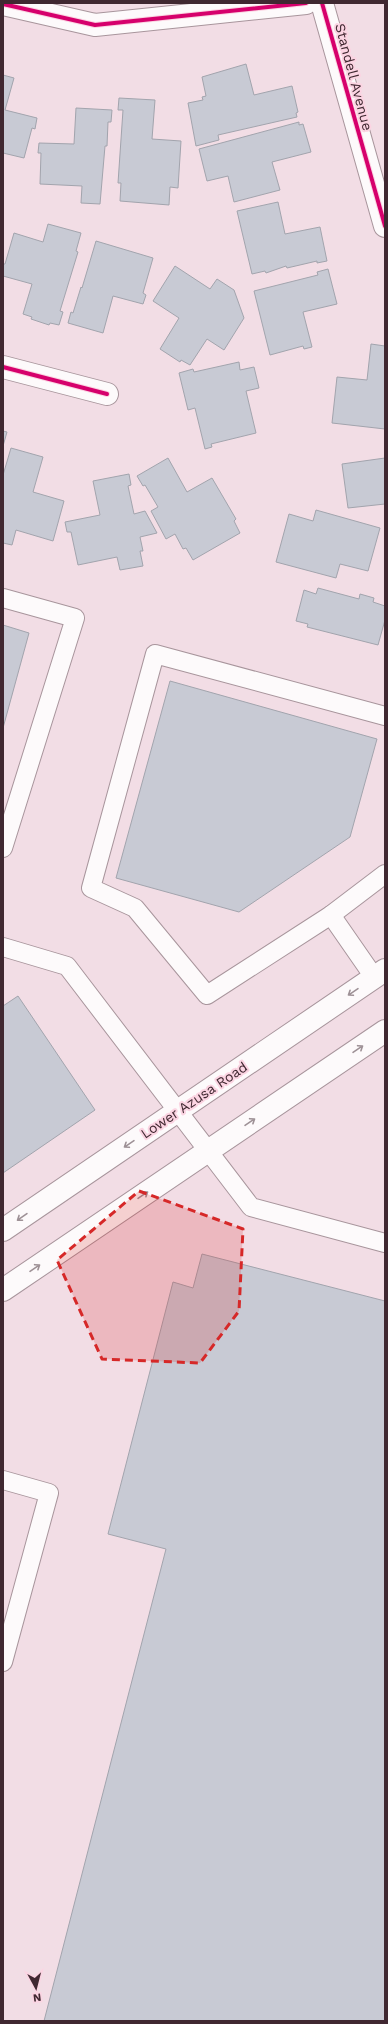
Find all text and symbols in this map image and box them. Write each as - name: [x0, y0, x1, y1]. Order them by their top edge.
- street label: Standell Avenue: [332, 22, 376, 132]
- one-way arrow: [348, 988, 359, 996]
- one-way arrow: [352, 1045, 363, 1053]
- street label: Lower Azusa Road: [138, 1058, 250, 1142]
- one-way arrow: [245, 1118, 256, 1126]
- one-way arrow: [124, 1139, 135, 1148]
- one-way arrow: [137, 1191, 148, 1199]
- one-way arrow: [17, 1213, 28, 1221]
- one-way arrow: [29, 1264, 40, 1272]
- north arrow: [16, 1968, 56, 2008]
- text: N: [32, 1990, 42, 2004]

